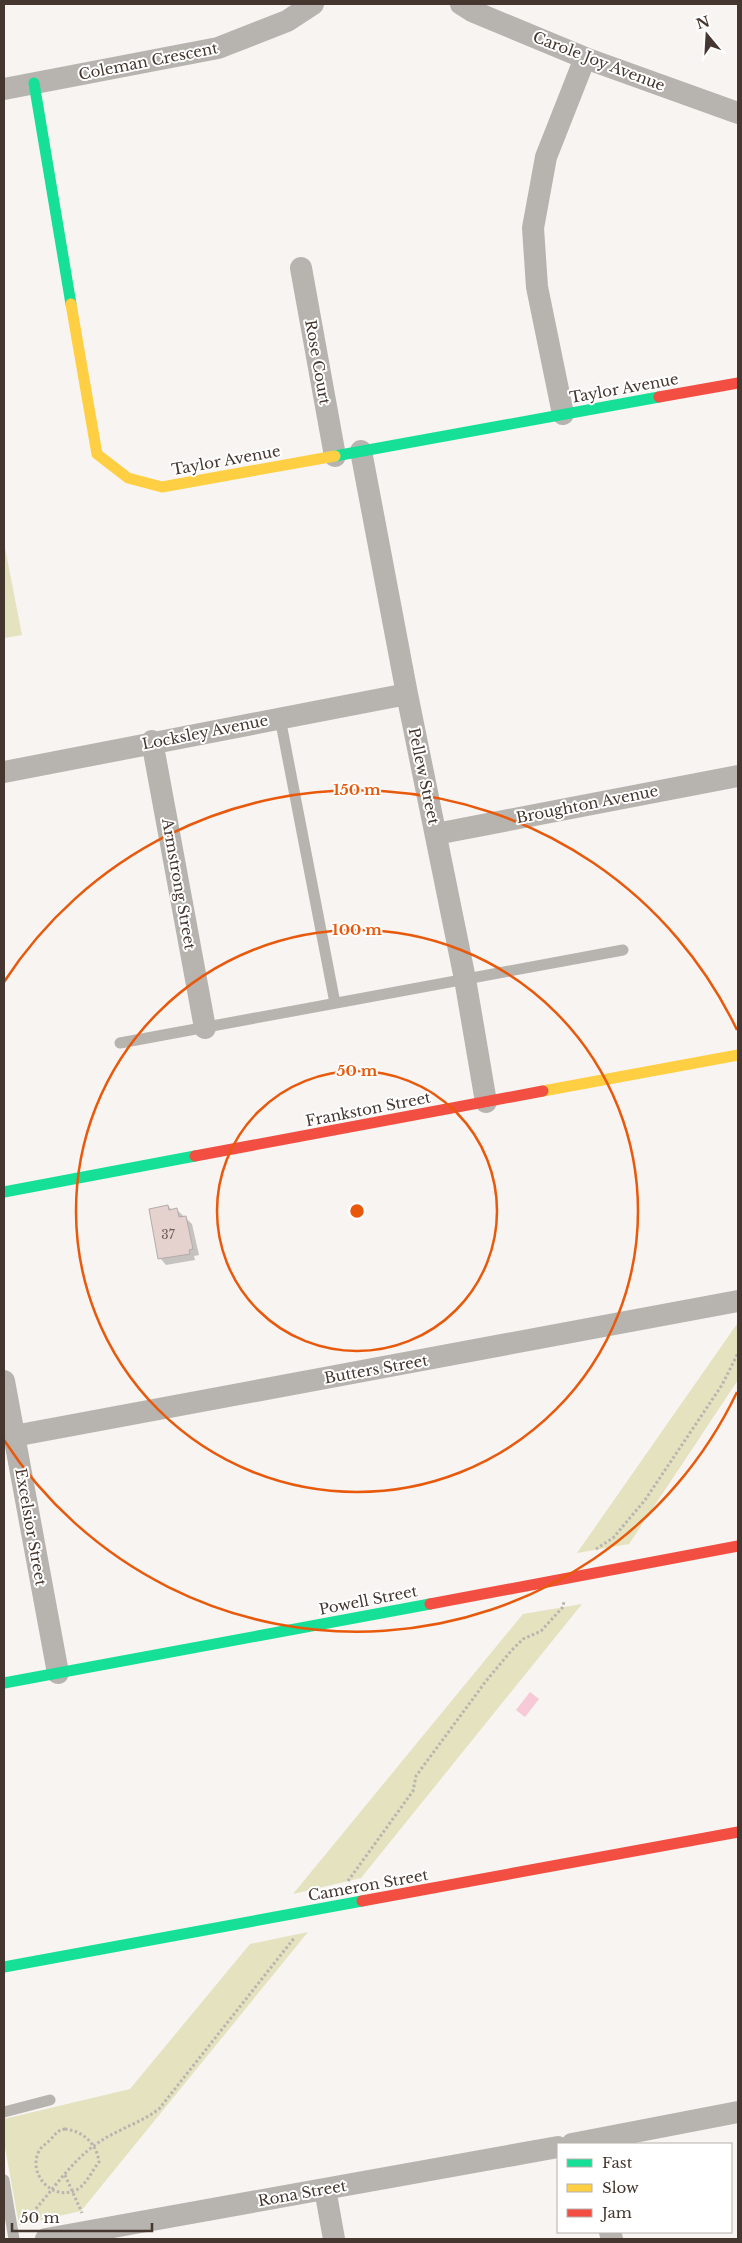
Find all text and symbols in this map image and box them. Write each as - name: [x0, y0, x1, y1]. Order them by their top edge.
- north arrow: [682, 10, 732, 60]
- text: N: [694, 12, 712, 33]
- street label: Carole Joy Avenue: [530, 27, 668, 95]
- street label: Coleman Crescent: [77, 38, 220, 84]
- street label: Rose Court: [301, 318, 335, 406]
- street label: Taylor Avenue: [568, 369, 680, 407]
- street label: Taylor Avenue: [170, 441, 282, 479]
- street label: Locksley Avenue: [140, 710, 270, 754]
- street label: Pellew Street: [404, 726, 444, 826]
- text: 150 m: [333, 780, 381, 799]
- street label: Broughton Avenue: [514, 781, 660, 827]
- street label: Armstrong Street: [158, 816, 200, 951]
- text: 100 m: [332, 920, 382, 939]
- text: 50 m: [337, 1061, 378, 1080]
- street label: Frankston Street: [304, 1087, 432, 1130]
- centre of rings: [348, 1202, 366, 1220]
- house number: 37: [161, 1227, 176, 1242]
- street label: Butters Street: [323, 1350, 430, 1387]
- street label: Excelsior Street: [11, 1467, 51, 1588]
- street label: Powell Street: [317, 1581, 419, 1619]
- street label: Cameron Street: [306, 1865, 430, 1905]
- legend: [557, 2143, 732, 2233]
- text: Fast: [602, 2153, 633, 2172]
- street label: Rona Street: [256, 2176, 348, 2210]
- text: Slow: [602, 2178, 639, 2197]
- scale bar: [12, 2200, 152, 2232]
- text: Jam: [600, 2203, 632, 2222]
- text: 50 m: [20, 2208, 60, 2227]

